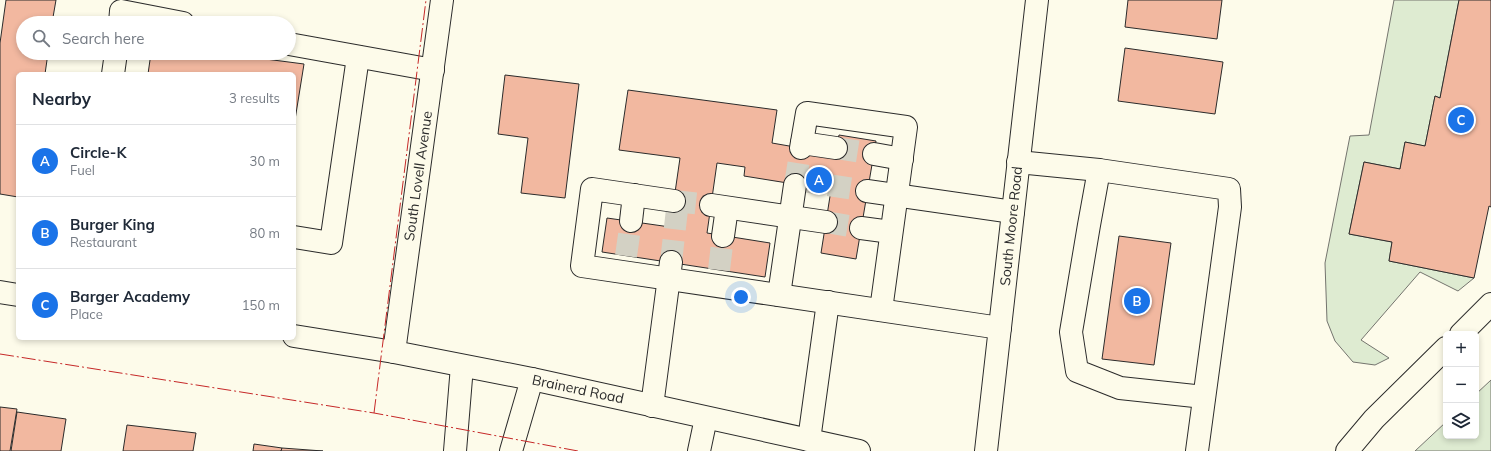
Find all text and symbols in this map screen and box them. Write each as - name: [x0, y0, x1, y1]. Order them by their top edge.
- search box: [16, 16, 296, 60]
- icon: search: [30, 27, 52, 49]
- text: Search here: [62, 29, 144, 48]
- text: Nearby: [32, 88, 91, 109]
- text: 3 results: [229, 90, 280, 106]
- pin: C: [1448, 105, 1474, 135]
- street label: South Lovell Avenue: [400, 110, 436, 242]
- text: Circle-K: [70, 143, 126, 162]
- text: A: [40, 153, 50, 169]
- text: 30 m: [250, 153, 280, 169]
- text: Fuel: [70, 162, 95, 178]
- pin: A: [806, 165, 832, 195]
- street label: South Moore Road: [996, 165, 1026, 287]
- text: Burger King: [70, 215, 155, 234]
- text: B: [41, 225, 49, 241]
- text: 80 m: [250, 225, 280, 241]
- text: Restaurant: [70, 234, 137, 250]
- pin: B: [1124, 286, 1150, 316]
- text: Barger Academy: [70, 287, 190, 306]
- your location: [731, 287, 751, 307]
- text: C: [41, 297, 49, 313]
- text: 150 m: [242, 297, 280, 313]
- text: Place: [70, 306, 103, 322]
- map controls: [1443, 331, 1479, 439]
- button: +: [1443, 331, 1479, 367]
- button: −: [1443, 367, 1479, 403]
- street label: Brainerd Road: [530, 370, 626, 408]
- button: layers: [1443, 403, 1479, 439]

